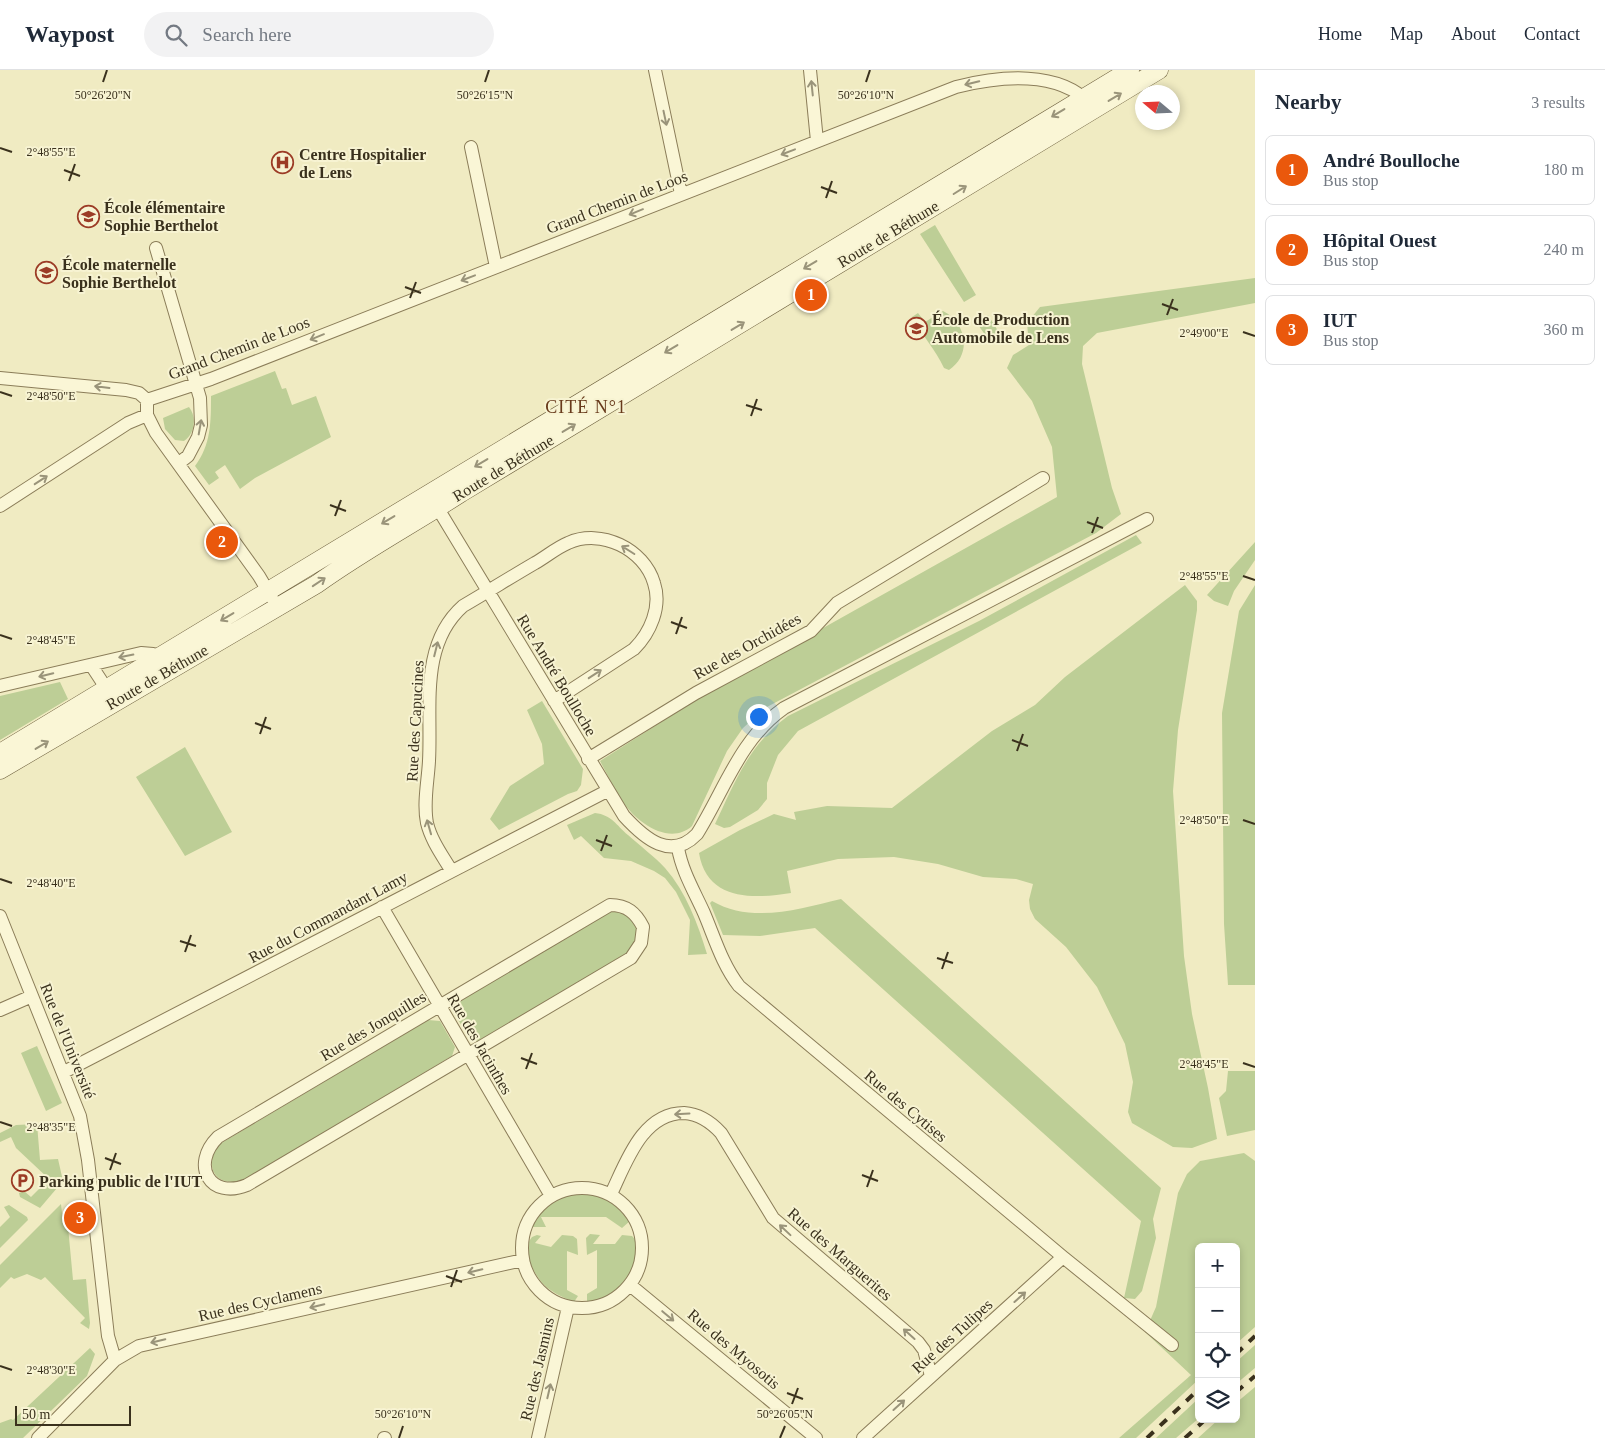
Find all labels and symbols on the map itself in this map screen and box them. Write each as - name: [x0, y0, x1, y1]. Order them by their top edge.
- one-way arrow: [965, 79, 981, 88]
- one-way arrow: [807, 80, 817, 96]
- north arrow: [1135, 85, 1180, 130]
- text: 50°26'20"N: [75, 88, 132, 102]
- text: 50°26'15"N: [457, 88, 514, 102]
- text: 50°26'10"N: [838, 88, 895, 102]
- one-way arrow: [1107, 92, 1121, 102]
- one-way arrow: [1051, 108, 1065, 118]
- one-way arrow: [661, 109, 670, 125]
- text: 2°48'55"E: [26, 145, 76, 159]
- place label: Centre Hospitalier de Lens: [299, 146, 426, 181]
- one-way arrow: [781, 148, 796, 158]
- hospital icon: Centre Hospitalier de Lens: [271, 151, 295, 175]
- street label: Grand Chemin de Loos: [544, 167, 690, 237]
- one-way arrow: [953, 185, 967, 195]
- street label: Route de Béthune: [834, 197, 942, 271]
- place label: École élémentaire Sophie Berthelot: [104, 198, 225, 235]
- school or university icon: École élémentaire Sophie Berthelot: [76, 204, 100, 228]
- one-way arrow: [629, 208, 644, 217]
- place label: École maternelle Sophie Berthelot: [62, 255, 177, 292]
- one-way arrow: [804, 260, 818, 270]
- school or university icon: École maternelle Sophie Berthelot: [34, 261, 58, 285]
- one-way arrow: [461, 273, 476, 283]
- pin: 1: [795, 276, 827, 314]
- place label: École de Production Automobile de Lens: [932, 310, 1070, 346]
- street label: Grand Chemin de Loos: [166, 313, 312, 383]
- school or university icon: École de Production Automobile de Lens: [904, 316, 928, 340]
- one-way arrow: [730, 320, 744, 330]
- text: 2°49'00"E: [1179, 326, 1229, 340]
- one-way arrow: [310, 332, 325, 342]
- one-way arrow: [664, 344, 678, 354]
- one-way arrow: [94, 382, 110, 392]
- text: 2°48'50"E: [26, 389, 76, 403]
- district label: CITÉ N°1: [545, 396, 627, 417]
- one-way arrow: [195, 419, 205, 435]
- one-way arrow: [561, 422, 575, 432]
- street label: Route de Béthune: [449, 431, 557, 505]
- one-way arrow: [474, 459, 488, 469]
- one-way arrow: [34, 475, 48, 485]
- one-way arrow: [381, 515, 395, 525]
- pin: 2: [206, 523, 238, 561]
- one-way arrow: [621, 544, 635, 555]
- text: 2°48'55"E: [1179, 569, 1229, 583]
- one-way arrow: [312, 577, 326, 587]
- street label: Rue des Orchidées: [690, 609, 804, 683]
- street label: Rue André Boulloche: [514, 611, 600, 739]
- one-way arrow: [220, 613, 234, 623]
- text: 2°48'45"E: [26, 633, 76, 647]
- street label: Route de Béthune: [103, 641, 211, 713]
- one-way arrow: [432, 641, 441, 657]
- one-way arrow: [118, 651, 134, 661]
- street label: Rue des Capucines: [403, 660, 428, 782]
- one-way arrow: [588, 669, 602, 680]
- one-way arrow: [38, 670, 54, 680]
- your location: [746, 704, 772, 730]
- one-way arrow: [34, 739, 48, 749]
- text: 2°48'50"E: [1179, 813, 1229, 827]
- one-way arrow: [423, 820, 433, 836]
- street label: Rue du Commandant Lamy: [246, 868, 411, 967]
- text: 2°48'40"E: [26, 876, 76, 890]
- street label: Rue de l'Université: [37, 981, 99, 1101]
- street label: Rue des Jonquilles: [317, 988, 429, 1065]
- street label: Rue des Jacinthes: [444, 990, 516, 1098]
- text: 2°48'45"E: [1179, 1057, 1229, 1071]
- street label: Rue des Cytises: [861, 1067, 951, 1146]
- one-way arrow: [674, 1110, 690, 1119]
- text: 2°48'35"E: [26, 1120, 76, 1134]
- parking icon: Parking public de l'IUT: [11, 1169, 35, 1193]
- place label: Parking public de l'IUT: [39, 1173, 202, 1191]
- pin: 3: [64, 1199, 96, 1237]
- street label: Rue des Marguerites: [784, 1204, 895, 1305]
- one-way arrow: [779, 1224, 792, 1236]
- one-way arrow: [468, 1267, 484, 1276]
- street label: Rue des Cyclamens: [197, 1280, 324, 1325]
- one-way arrow: [1013, 1291, 1026, 1302]
- street label: Rue des Tulipes: [908, 1295, 996, 1377]
- one-way arrow: [309, 1302, 325, 1311]
- street label: Rue des Myosotis: [684, 1306, 783, 1393]
- one-way arrow: [661, 1310, 674, 1321]
- street label: Rue des Jasmins: [517, 1316, 557, 1422]
- one-way arrow: [903, 1329, 916, 1340]
- one-way arrow: [150, 1337, 166, 1347]
- text: 2°48'30"E: [26, 1363, 76, 1377]
- one-way arrow: [545, 1383, 554, 1399]
- one-way arrow: [892, 1400, 905, 1411]
- scale bar: [15, 1403, 131, 1426]
- text: 50°26'10"N: [375, 1407, 432, 1421]
- text: 50°26'05"N: [757, 1407, 814, 1421]

